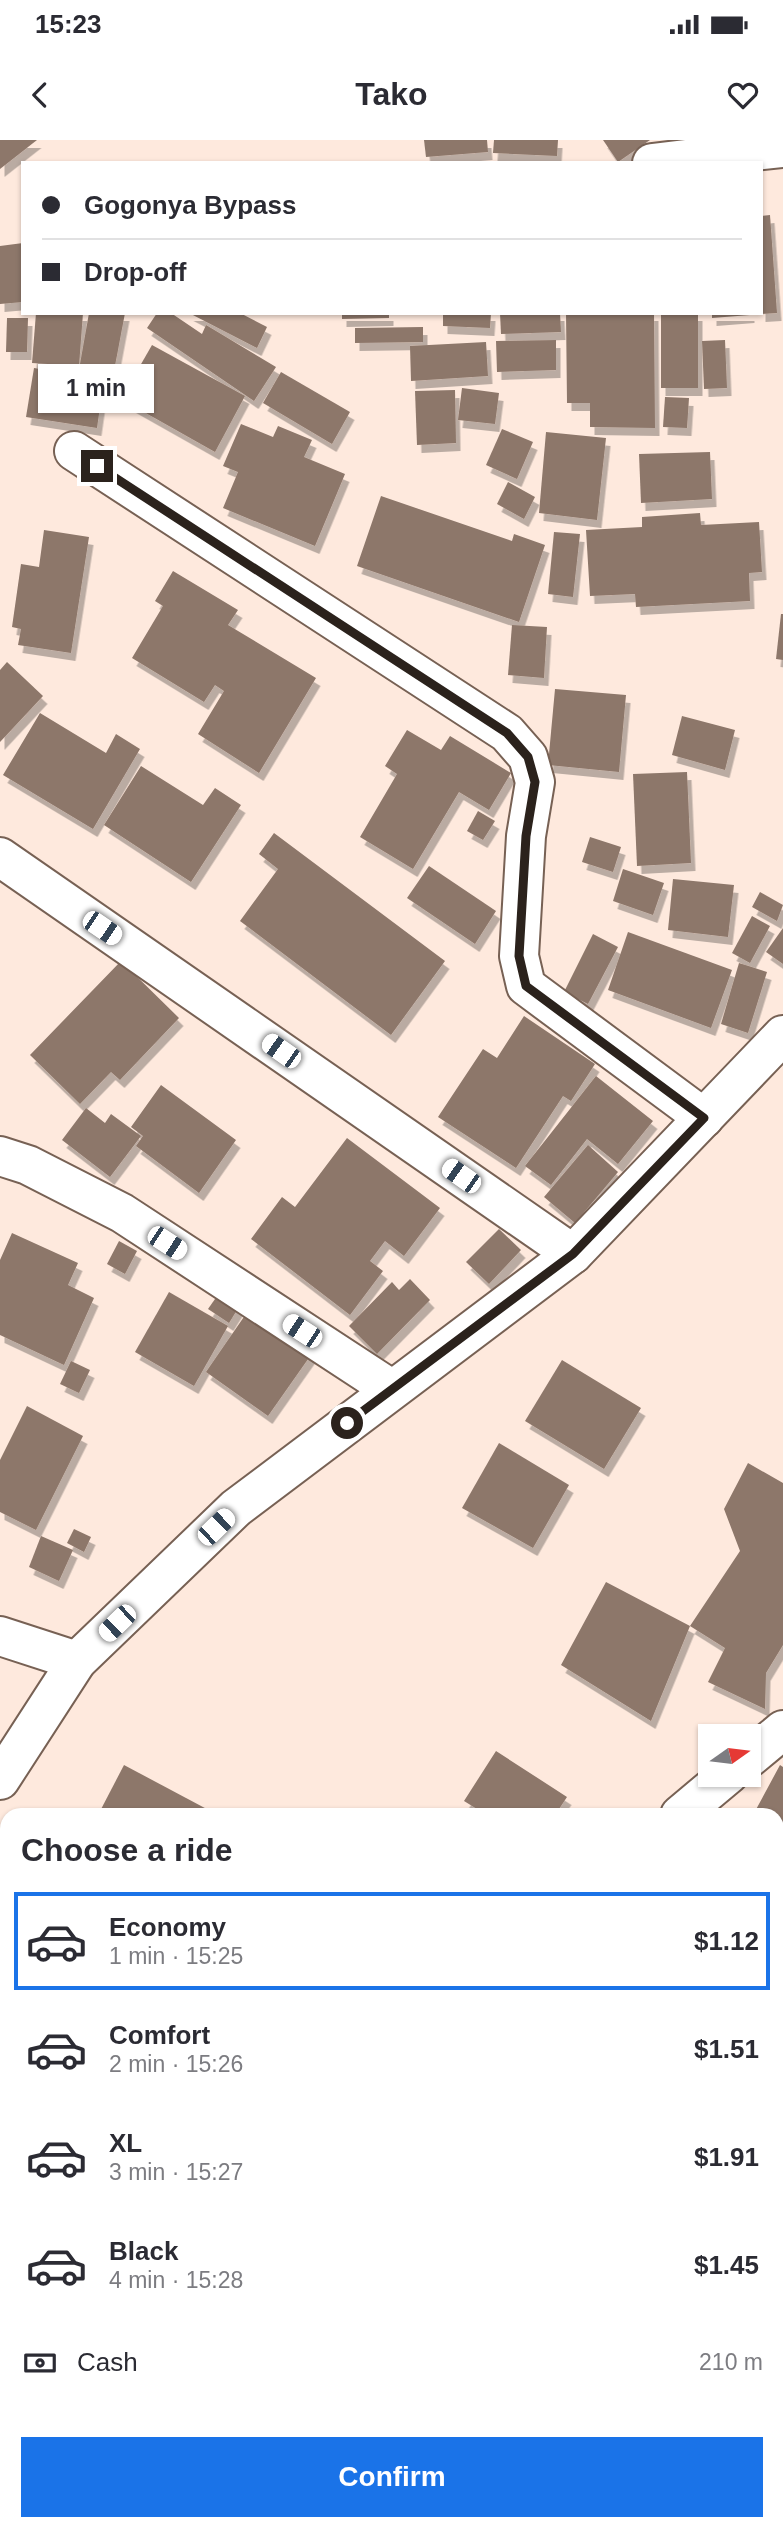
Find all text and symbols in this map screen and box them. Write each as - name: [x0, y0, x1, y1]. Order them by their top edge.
- text: 15:23: [35, 9, 102, 39]
- icon: back: [21, 76, 59, 114]
- text: Tako: [355, 76, 428, 112]
- icon: heart: [724, 76, 762, 114]
- text: Gogonya Bypass: [84, 190, 296, 220]
- text: Drop-off: [84, 257, 187, 287]
- callout: 1 min: [39, 364, 155, 414]
- text: 1 min: [66, 375, 126, 401]
- route end: [81, 450, 113, 482]
- car: [79, 908, 126, 948]
- car: [258, 1030, 305, 1072]
- car: [438, 1155, 485, 1197]
- car: [144, 1223, 191, 1263]
- car: [279, 1311, 326, 1351]
- route start: [331, 1407, 363, 1439]
- car: [194, 1505, 239, 1549]
- car: [95, 1601, 140, 1645]
- north arrow: [698, 1724, 761, 1787]
- map controls: [698, 1724, 761, 1787]
- text: Choose a ride: [21, 1832, 233, 1868]
- icon: car: [25, 1910, 88, 1973]
- text: Economy: [109, 1912, 226, 1942]
- text: $1.12: [694, 1926, 759, 1956]
- text: 1 min · 15:25: [109, 1943, 243, 1969]
- icon: car: [25, 2018, 88, 2081]
- text: Comfort: [109, 2020, 210, 2050]
- text: $1.51: [694, 2034, 759, 2064]
- text: 2 min · 15:26: [109, 2051, 243, 2077]
- icon: car: [25, 2126, 88, 2189]
- text: XL: [109, 2128, 142, 2158]
- text: $1.91: [694, 2142, 759, 2172]
- text: 3 min · 15:27: [109, 2159, 243, 2185]
- icon: car: [25, 2234, 88, 2297]
- text: Black: [109, 2236, 178, 2266]
- text: $1.45: [694, 2250, 759, 2280]
- text: 4 min · 15:28: [109, 2267, 243, 2293]
- icon: cash: [21, 2344, 59, 2382]
- text: Cash: [77, 2347, 138, 2377]
- text: 210 m: [699, 2349, 763, 2375]
- button: Confirm: [21, 2437, 763, 2517]

